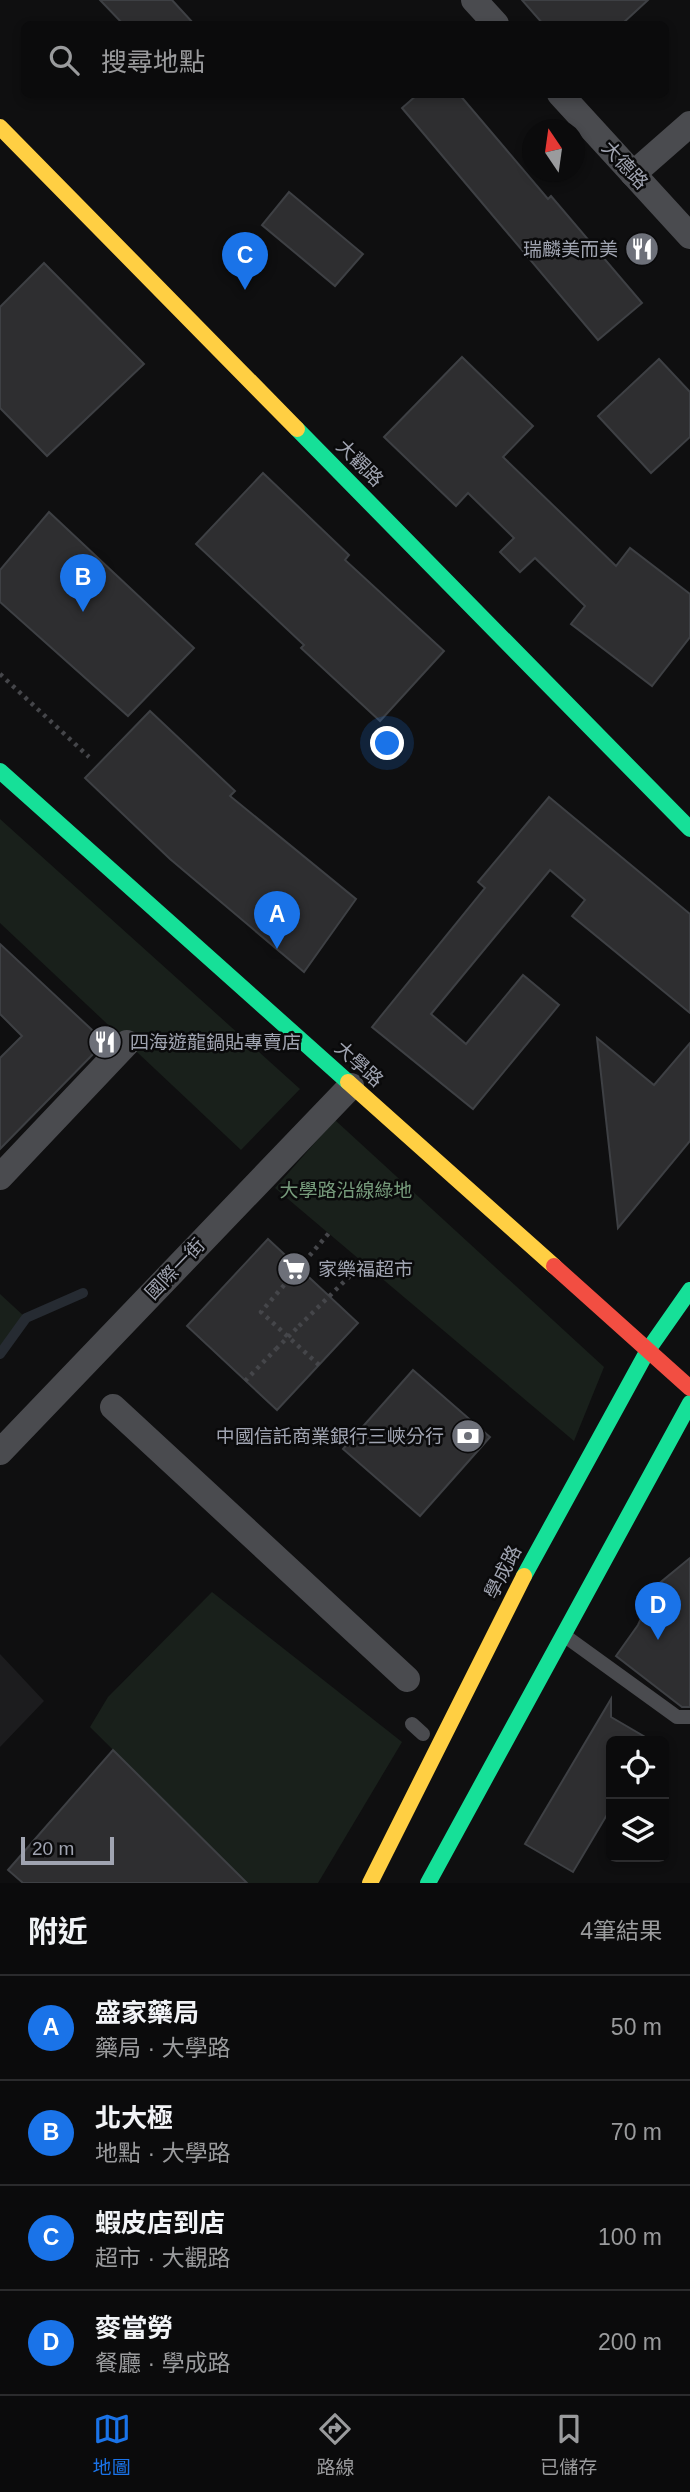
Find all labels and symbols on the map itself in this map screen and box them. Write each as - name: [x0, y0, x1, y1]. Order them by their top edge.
- north arrow: [522, 119, 585, 182]
- street label: 大德路: [598, 137, 652, 193]
- restaurant icon: 瑞麟美而美: [623, 230, 661, 268]
- pin: C: [222, 232, 268, 290]
- place label: 瑞麟美而美: [523, 239, 618, 260]
- street label: 大觀路: [332, 435, 388, 491]
- pin: B: [60, 554, 106, 612]
- your location: [370, 726, 404, 760]
- pin: A: [254, 891, 300, 949]
- restaurant icon: 四海遊龍鍋貼專賣店: [86, 1023, 124, 1061]
- place label: 四海遊龍鍋貼專賣店: [130, 1032, 301, 1053]
- street label: 大學路: [331, 1037, 387, 1091]
- park label: 大學路沿線綠地: [279, 1180, 413, 1201]
- street label: 國際一街: [141, 1234, 209, 1304]
- supermarket icon: 家樂福超市: [275, 1250, 313, 1288]
- place label: 家樂福超市: [318, 1259, 413, 1280]
- bank icon: 中國信託商業銀行三峽分行: [449, 1417, 487, 1455]
- place label: 中國信託商業銀行三峽分行: [216, 1426, 444, 1447]
- street label: 學成路: [481, 1542, 525, 1602]
- pin: D: [635, 1582, 681, 1640]
- scale bar: [21, 1834, 114, 1866]

